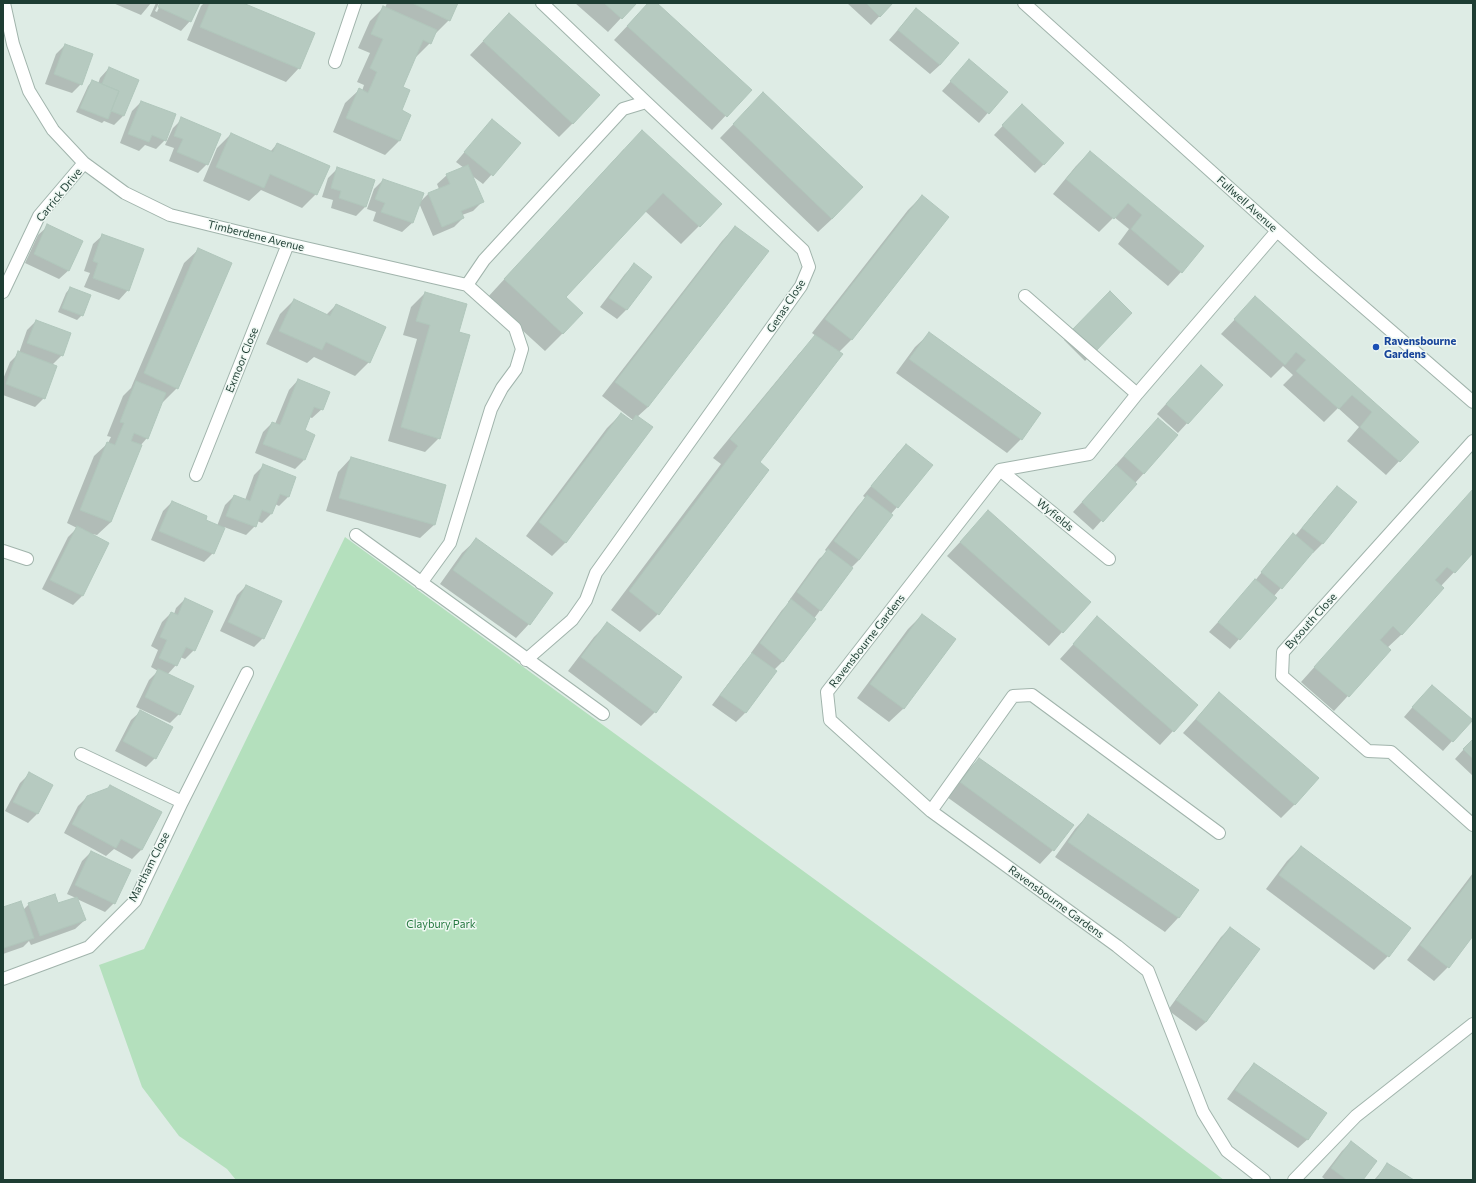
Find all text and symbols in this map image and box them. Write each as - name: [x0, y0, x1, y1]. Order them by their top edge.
- street label: Carrick Drive: [33, 166, 85, 224]
- street label: Fullwell Avenue: [1214, 173, 1280, 235]
- street label: Timberdene Avenue: [206, 218, 306, 254]
- street label: Genas Close: [764, 277, 808, 335]
- street label: Exmoor Close: [223, 325, 261, 395]
- place label: Ravensbourne Gardens: [1384, 334, 1456, 360]
- marker: Ravensbourne Gardens: [1371, 342, 1381, 352]
- street label: Wyfields: [1034, 496, 1076, 534]
- street label: Bysouth Close: [1282, 590, 1340, 652]
- street label: Ravensbourne Gardens: [826, 592, 908, 690]
- street label: Martham Close: [126, 830, 172, 904]
- street label: Ravensbourne Gardens: [1006, 863, 1106, 941]
- park label: Claybury Park: [406, 917, 476, 931]

